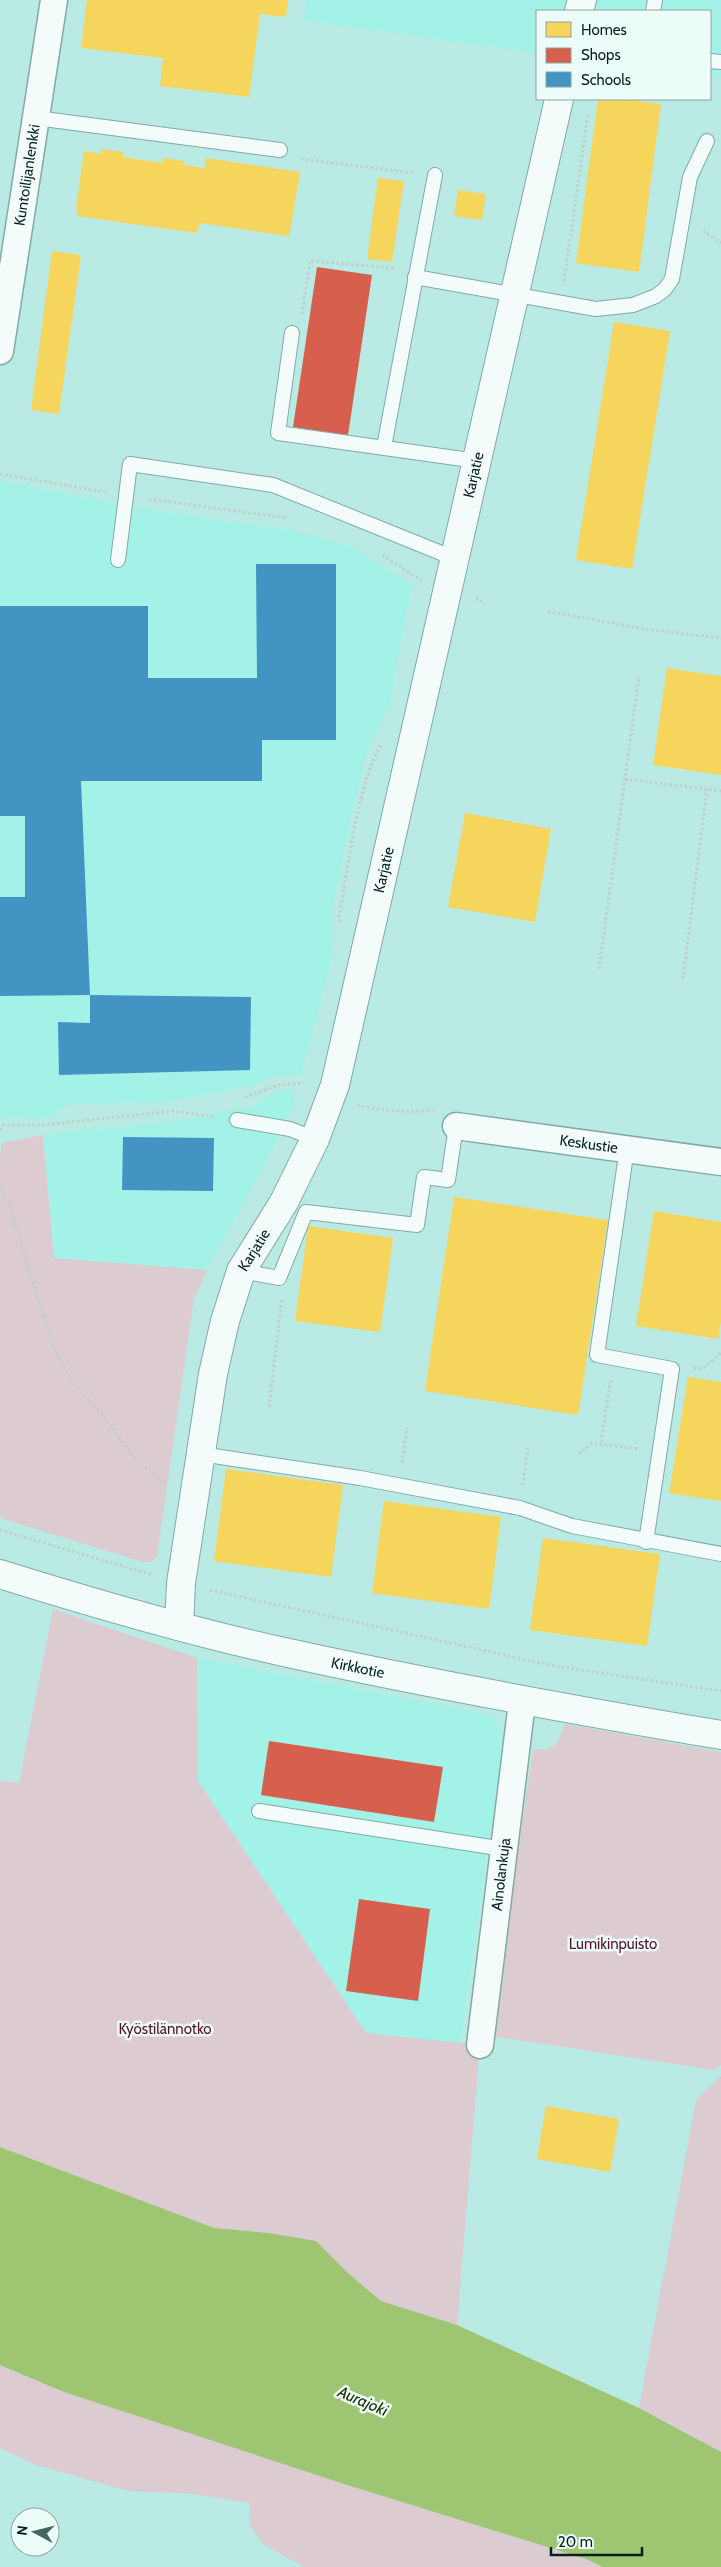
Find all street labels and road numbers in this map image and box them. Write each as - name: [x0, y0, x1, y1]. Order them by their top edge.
- street label: Kuntoilijanlenkki: [10, 123, 44, 227]
- street label: Karjatie: [460, 450, 488, 500]
- street label: Karjatie: [370, 845, 398, 895]
- street label: Keskustie: [559, 1131, 619, 1157]
- street label: Karjatie: [234, 1225, 274, 1275]
- street label: Kirkkotie: [329, 1653, 386, 1682]
- street label: Ainolankuja: [488, 1836, 514, 1912]

